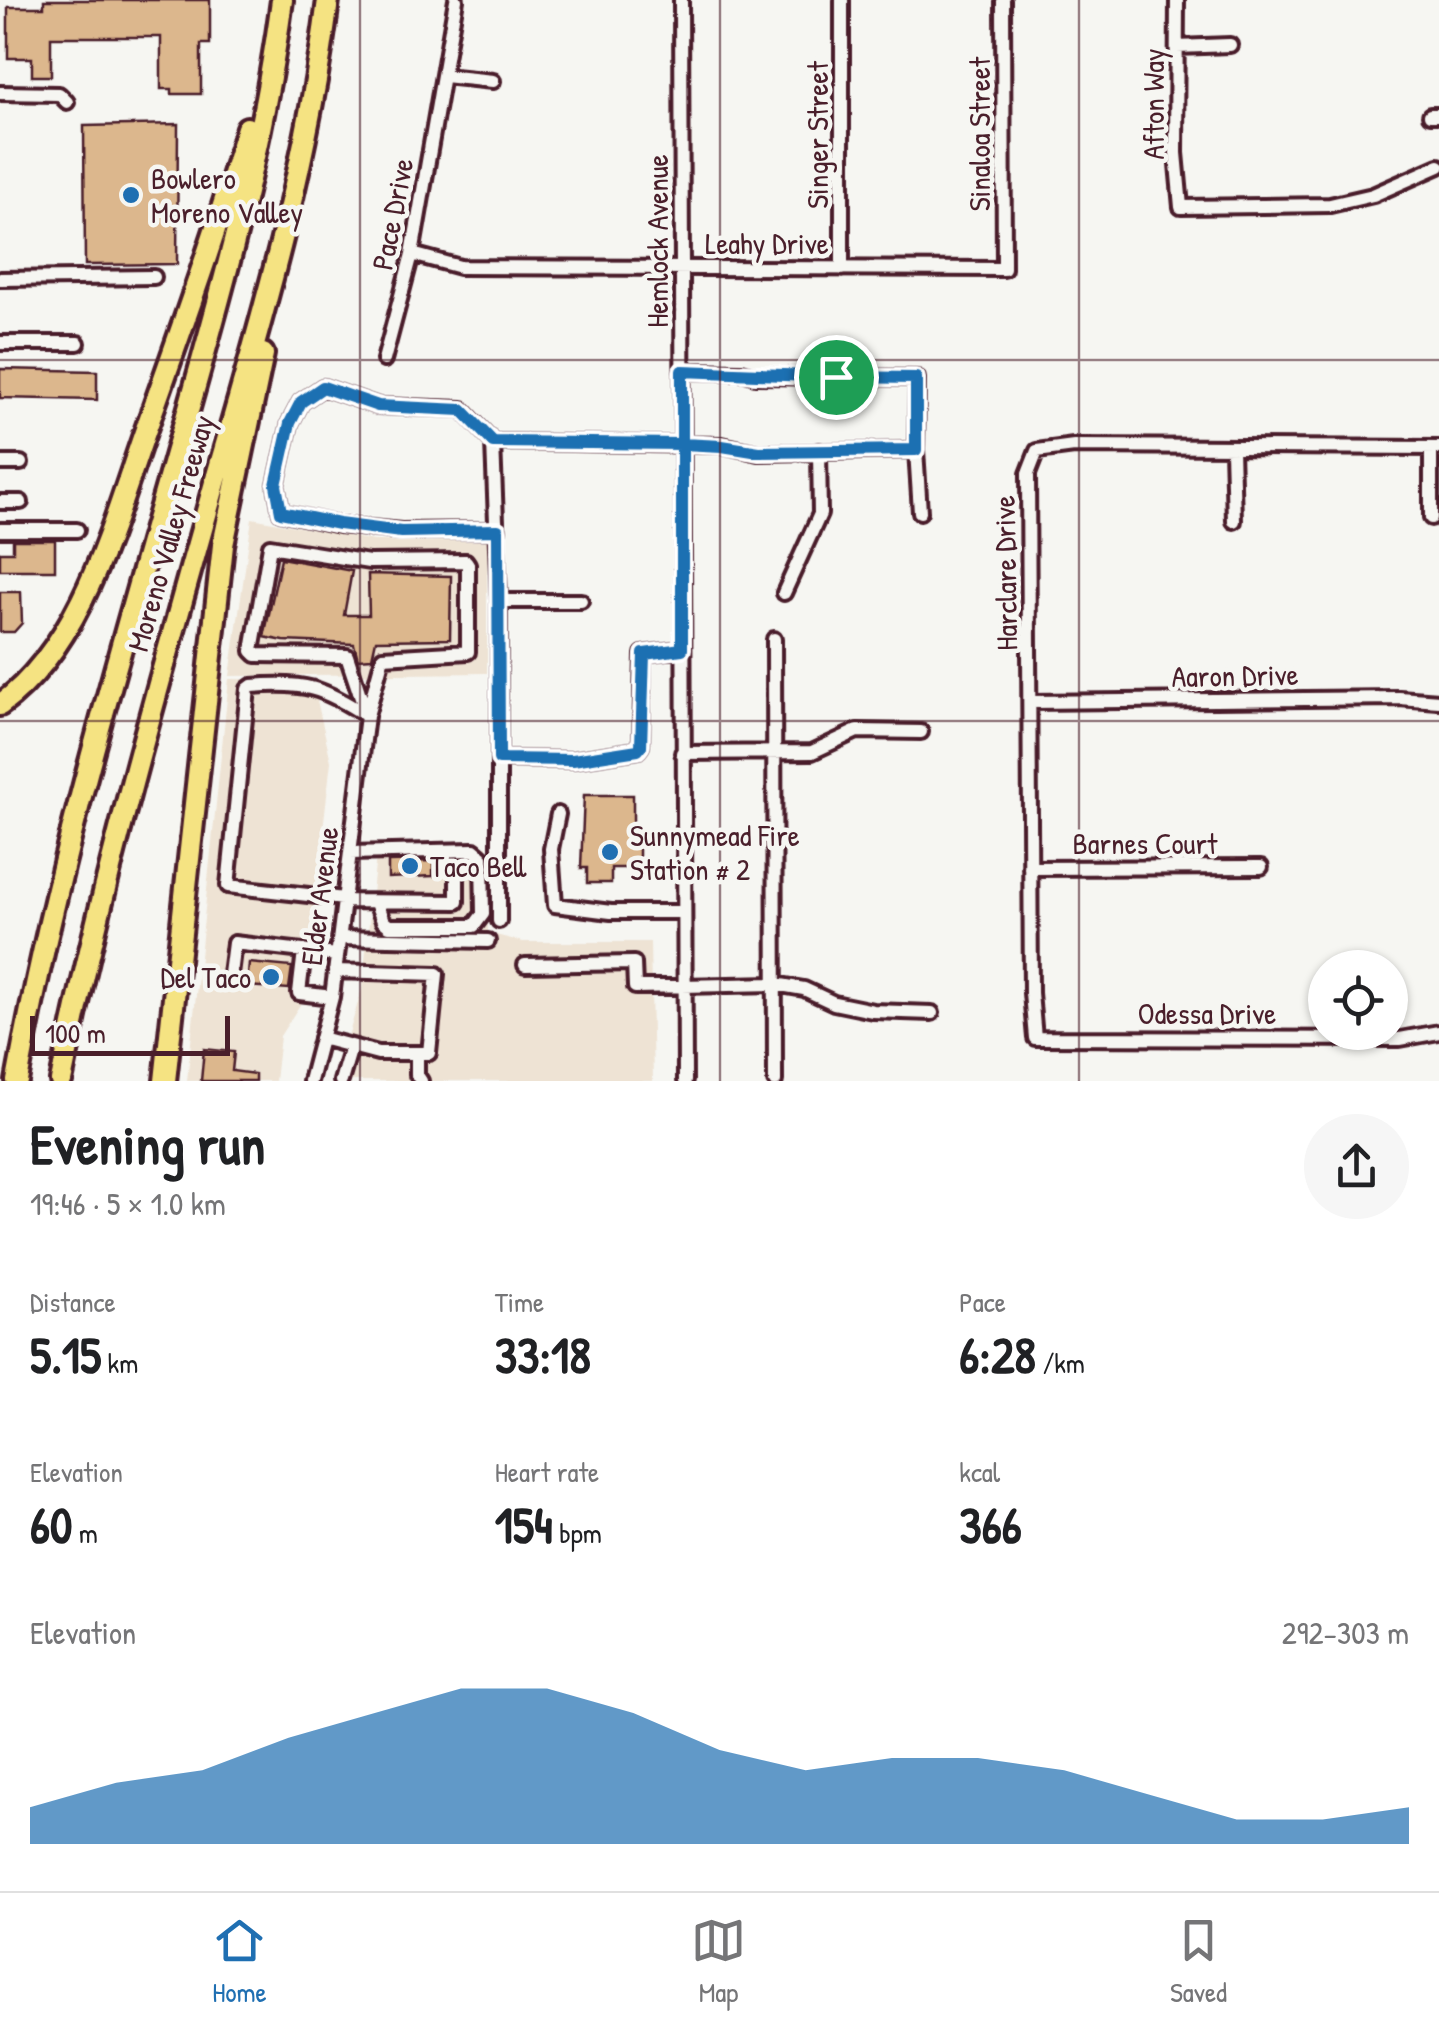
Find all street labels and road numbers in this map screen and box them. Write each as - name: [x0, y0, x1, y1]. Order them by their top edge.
- street label: Afton Way: [1133, 48, 1173, 160]
- street label: Sinaloa Street: [959, 56, 999, 211]
- street label: Singer Street: [797, 61, 837, 209]
- street label: Hemlock Avenue: [637, 154, 677, 328]
- street label: Pace Drive: [362, 155, 422, 273]
- street label: Leahy Drive: [705, 223, 829, 263]
- street label: Moreno Valley Freeway: [117, 410, 223, 656]
- street label: Harclare Drive: [984, 495, 1026, 651]
- street label: Aaron Drive: [1171, 654, 1299, 696]
- street label: Barnes Court: [1073, 823, 1218, 863]
- street label: Elder Avenue: [291, 824, 347, 968]
- street label: Odessa Drive: [1138, 993, 1276, 1033]

